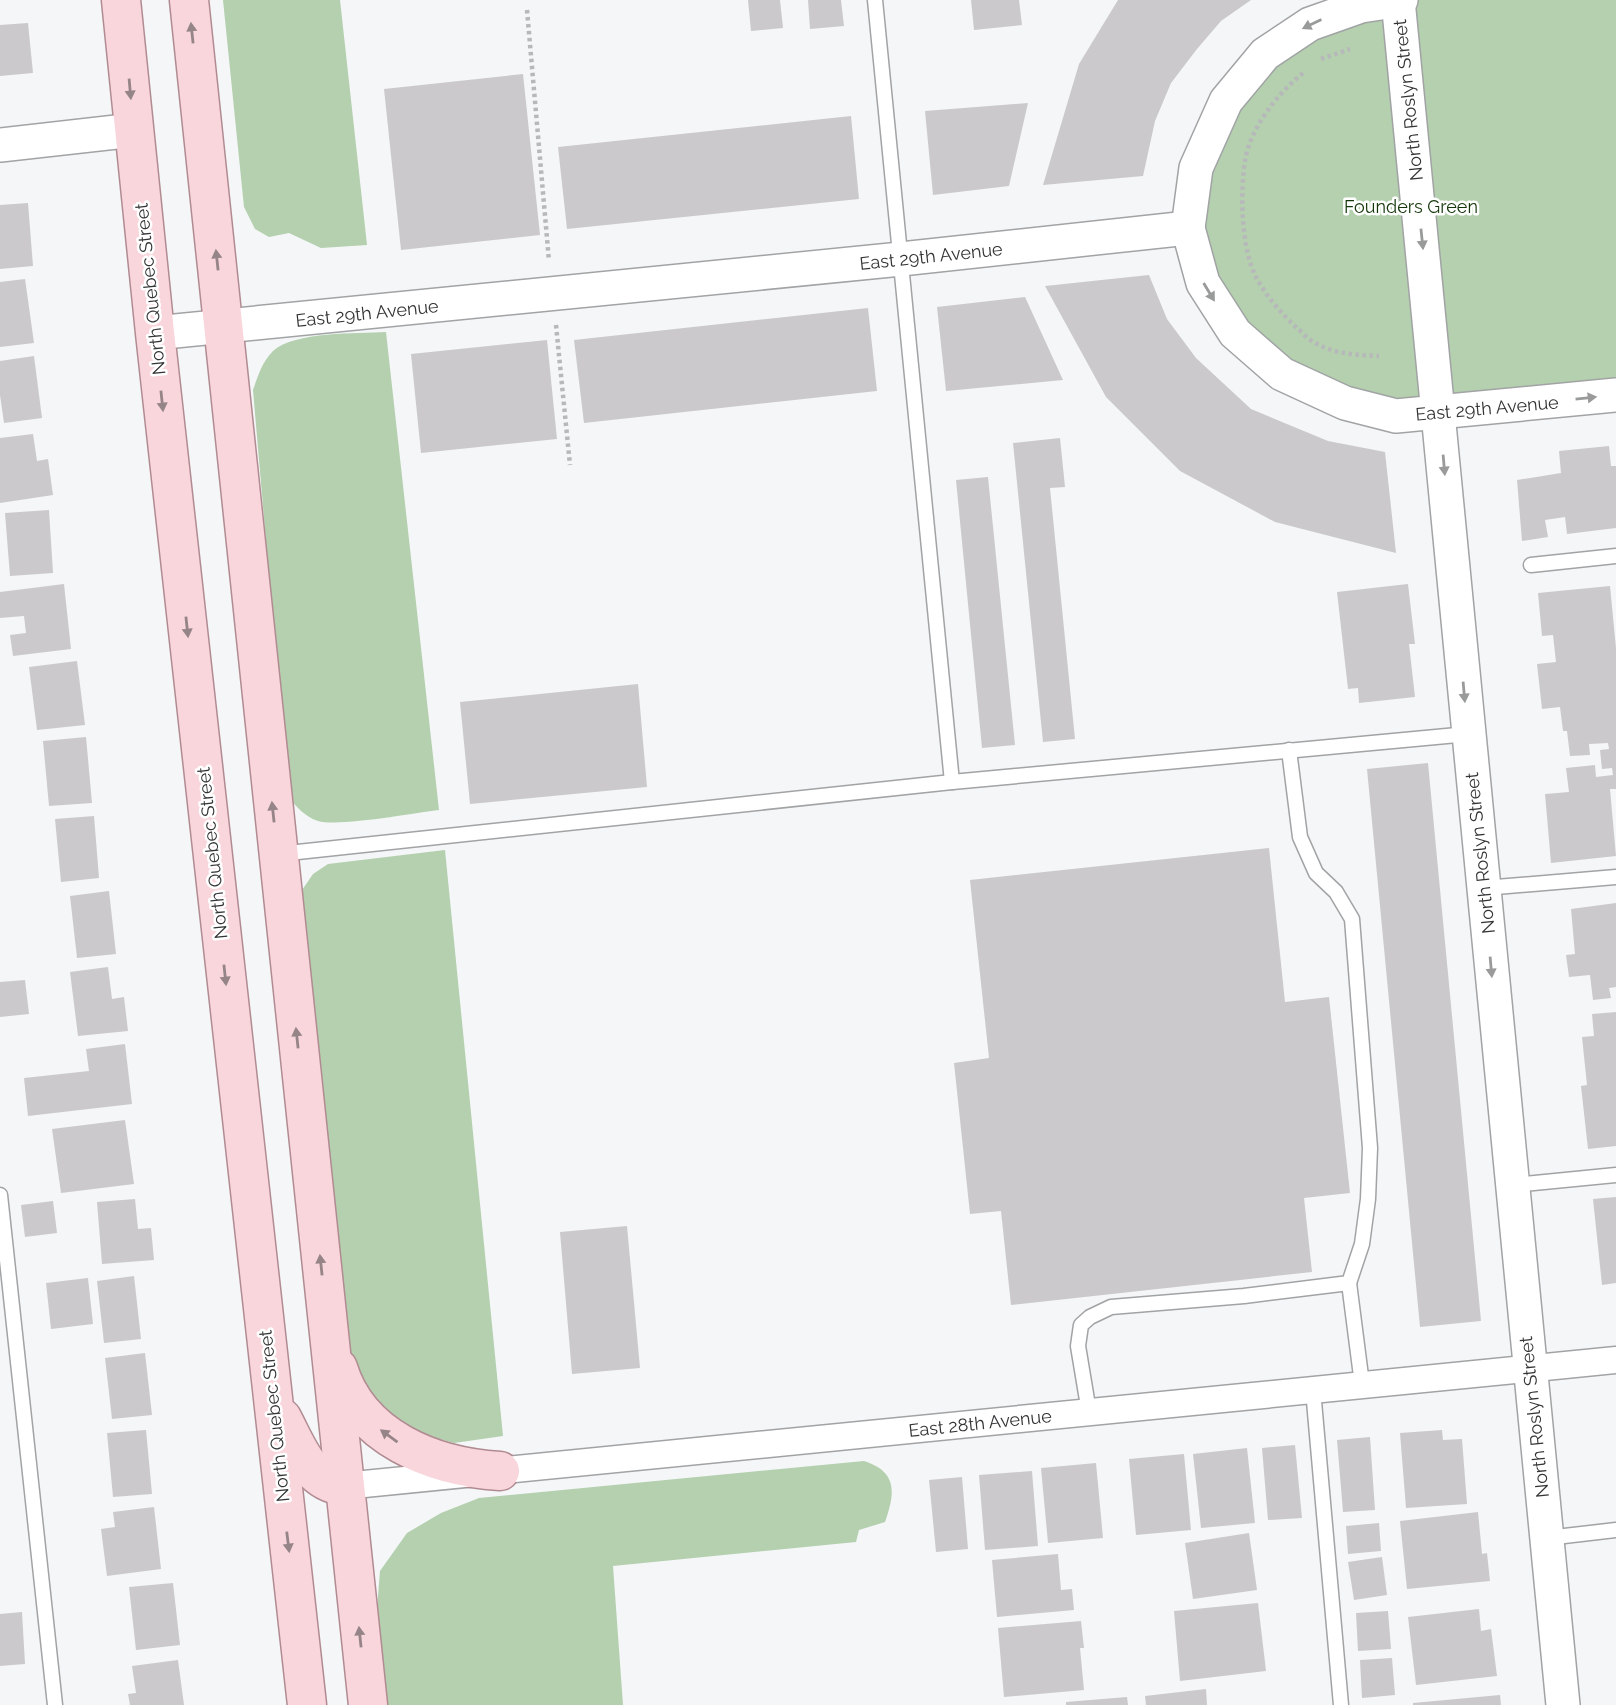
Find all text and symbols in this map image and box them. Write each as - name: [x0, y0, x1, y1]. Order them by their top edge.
- street label: North Roslyn Street: [1389, 18, 1427, 182]
- one-way arrow: [1302, 19, 1322, 30]
- one-way arrow: [187, 22, 198, 44]
- one-way arrow: [124, 78, 135, 100]
- park label: Founders Green: [1344, 196, 1478, 217]
- street label: North Quebec Street: [131, 202, 169, 376]
- one-way arrow: [1417, 228, 1428, 250]
- street label: East 29th Avenue: [858, 238, 1004, 274]
- one-way arrow: [211, 248, 222, 270]
- one-way arrow: [1203, 283, 1216, 302]
- street label: East 29th Avenue: [294, 295, 440, 331]
- one-way arrow: [157, 390, 168, 412]
- street label: East 29th Avenue: [1415, 391, 1560, 425]
- one-way arrow: [1575, 393, 1597, 404]
- one-way arrow: [1439, 454, 1450, 476]
- one-way arrow: [182, 616, 193, 638]
- one-way arrow: [1459, 681, 1470, 703]
- street label: North Quebec Street: [193, 766, 231, 940]
- street label: North Roslyn Street: [1461, 771, 1499, 935]
- one-way arrow: [267, 801, 278, 823]
- one-way arrow: [1485, 956, 1496, 978]
- one-way arrow: [220, 964, 231, 986]
- one-way arrow: [291, 1027, 302, 1049]
- one-way arrow: [315, 1254, 326, 1276]
- street label: North Quebec Street: [255, 1329, 293, 1503]
- street label: North Roslyn Street: [1515, 1335, 1553, 1499]
- street label: East 28th Avenue: [907, 1405, 1053, 1441]
- one-way arrow: [380, 1429, 399, 1443]
- one-way arrow: [283, 1531, 294, 1553]
- one-way arrow: [354, 1626, 365, 1648]

